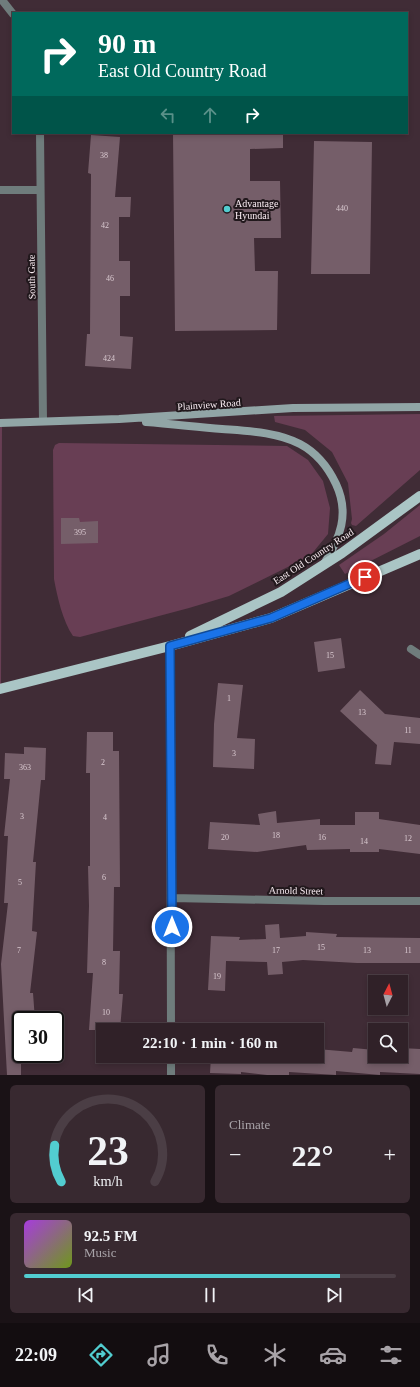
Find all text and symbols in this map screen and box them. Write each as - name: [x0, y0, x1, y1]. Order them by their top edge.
- icon: right: [32, 28, 84, 80]
- text: 90 m: [98, 28, 156, 59]
- text: East Old Country Road: [98, 61, 267, 81]
- icon: left: [157, 104, 179, 126]
- icon: ahead: [199, 104, 221, 126]
- icon: right: [241, 104, 263, 126]
- house number: 38: [100, 151, 108, 160]
- place label: Advantage Hyundai: [235, 198, 279, 221]
- marker: Advantage Hyundai: [222, 204, 232, 214]
- house number: 440: [336, 204, 348, 213]
- house number: 42: [101, 221, 109, 230]
- street label: South Gate: [26, 254, 37, 299]
- house number: 46: [106, 274, 114, 283]
- house number: 424: [103, 354, 115, 363]
- street label: Plainview Road: [177, 397, 241, 412]
- street label: East Old Country Road: [271, 526, 356, 587]
- house number: 395: [74, 528, 86, 537]
- pin: [348, 560, 382, 594]
- icon: arrive: [354, 566, 376, 588]
- house number: 15: [326, 651, 334, 660]
- house number: 1: [227, 694, 231, 703]
- house number: 13: [358, 708, 366, 717]
- house number: 11: [404, 726, 412, 735]
- house number: 3: [232, 749, 236, 758]
- house number: 2: [101, 758, 105, 767]
- house number: 363: [19, 763, 31, 772]
- house number: 3: [20, 812, 24, 821]
- house number: 4: [103, 813, 107, 822]
- house number: 18: [272, 831, 280, 840]
- house number: 20: [221, 833, 229, 842]
- house number: 16: [318, 833, 326, 842]
- house number: 12: [404, 834, 412, 843]
- house number: 14: [360, 837, 368, 846]
- house number: 6: [102, 873, 106, 882]
- house number: 5: [18, 878, 22, 887]
- street label: Arnold Street: [269, 885, 323, 896]
- position arrow: [151, 906, 193, 948]
- house number: 15: [317, 943, 325, 952]
- house number: 7: [17, 946, 21, 955]
- house number: 17: [272, 946, 280, 955]
- house number: 13: [363, 946, 371, 955]
- house number: 11: [404, 946, 412, 955]
- house number: 8: [102, 958, 106, 967]
- house number: 19: [213, 972, 221, 981]
- north arrow: [368, 975, 408, 1015]
- map controls: [368, 975, 408, 1063]
- house number: 10: [102, 1008, 110, 1017]
- speed limit sign: 30: [12, 1011, 64, 1063]
- button: search: [368, 1023, 408, 1063]
- text: 22:10 · 1 min · 160 m: [143, 1035, 278, 1051]
- text: Climate: [229, 1117, 270, 1132]
- text: 23: [87, 1128, 128, 1174]
- text: 22°: [292, 1139, 334, 1172]
- text: −: [229, 1142, 241, 1167]
- text: +: [384, 1142, 396, 1167]
- text: km/h: [93, 1173, 122, 1189]
- text: 92.5 FM: [84, 1228, 137, 1244]
- text: Music: [84, 1245, 117, 1260]
- icon: previous: [75, 1284, 97, 1306]
- icon: pause: [199, 1284, 221, 1306]
- icon: next: [323, 1284, 345, 1306]
- icon: directions: [87, 1341, 115, 1369]
- icon: music: [145, 1341, 173, 1369]
- icon: phone: [203, 1341, 231, 1369]
- icon: climate: [261, 1341, 289, 1369]
- icon: car: [319, 1341, 347, 1369]
- icon: filters: [377, 1341, 405, 1369]
- text: 22:09: [15, 1345, 57, 1365]

